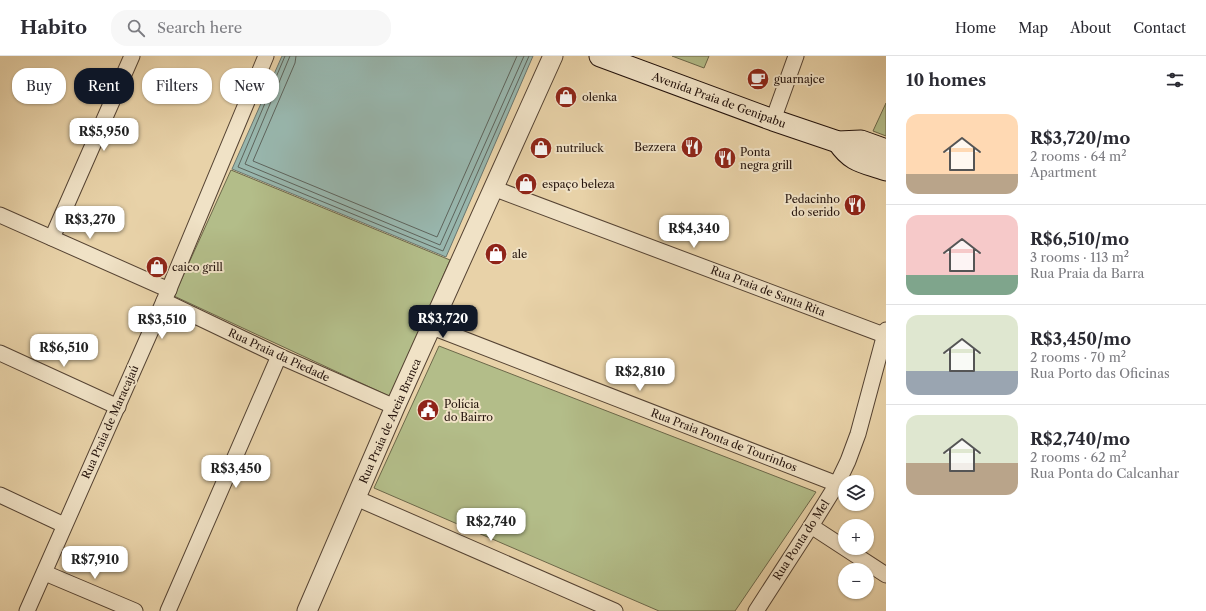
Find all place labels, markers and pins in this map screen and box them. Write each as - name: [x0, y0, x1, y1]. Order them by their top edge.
- cafe icon: guarnajce: [745, 66, 771, 92]
- place label: guarnajce: [774, 72, 825, 86]
- shop icon: olenka: [553, 84, 579, 110]
- place label: olenka: [582, 90, 617, 104]
- pin: R$5,950: [67, 118, 141, 152]
- restaurant icon: Bezzera: [679, 134, 705, 160]
- shop icon: nutriluck: [528, 135, 554, 161]
- place label: Bezzera: [634, 140, 676, 154]
- place label: nutriluck: [556, 141, 604, 155]
- restaurant icon: Ponta negra grill: [712, 145, 738, 171]
- place label: Ponta negra grill: [740, 145, 793, 172]
- shop icon: espaço beleza: [513, 171, 539, 197]
- place label: espaço beleza: [542, 177, 615, 191]
- place label: Pedacinho do serido: [785, 192, 840, 219]
- restaurant icon: Pedacinho do serido: [842, 192, 868, 218]
- pin: R$3,270: [53, 206, 127, 240]
- pin: R$4,340: [657, 215, 731, 249]
- shop icon: ale: [483, 241, 509, 267]
- place label: ale: [512, 247, 527, 261]
- shop icon: caico grill: [144, 254, 170, 280]
- place label: caico grill: [172, 260, 223, 274]
- pin: R$3,720: [406, 305, 480, 339]
- pin: R$3,510: [125, 306, 199, 340]
- pin: R$6,510: [27, 334, 101, 368]
- pin: R$2,810: [603, 358, 677, 392]
- public building icon: Polícia do Bairro: [415, 397, 441, 423]
- place label: Polícia do Bairro: [444, 397, 493, 424]
- pin: R$3,450: [199, 455, 273, 489]
- pin: R$2,740: [454, 508, 528, 542]
- pin: R$7,910: [58, 546, 132, 580]

